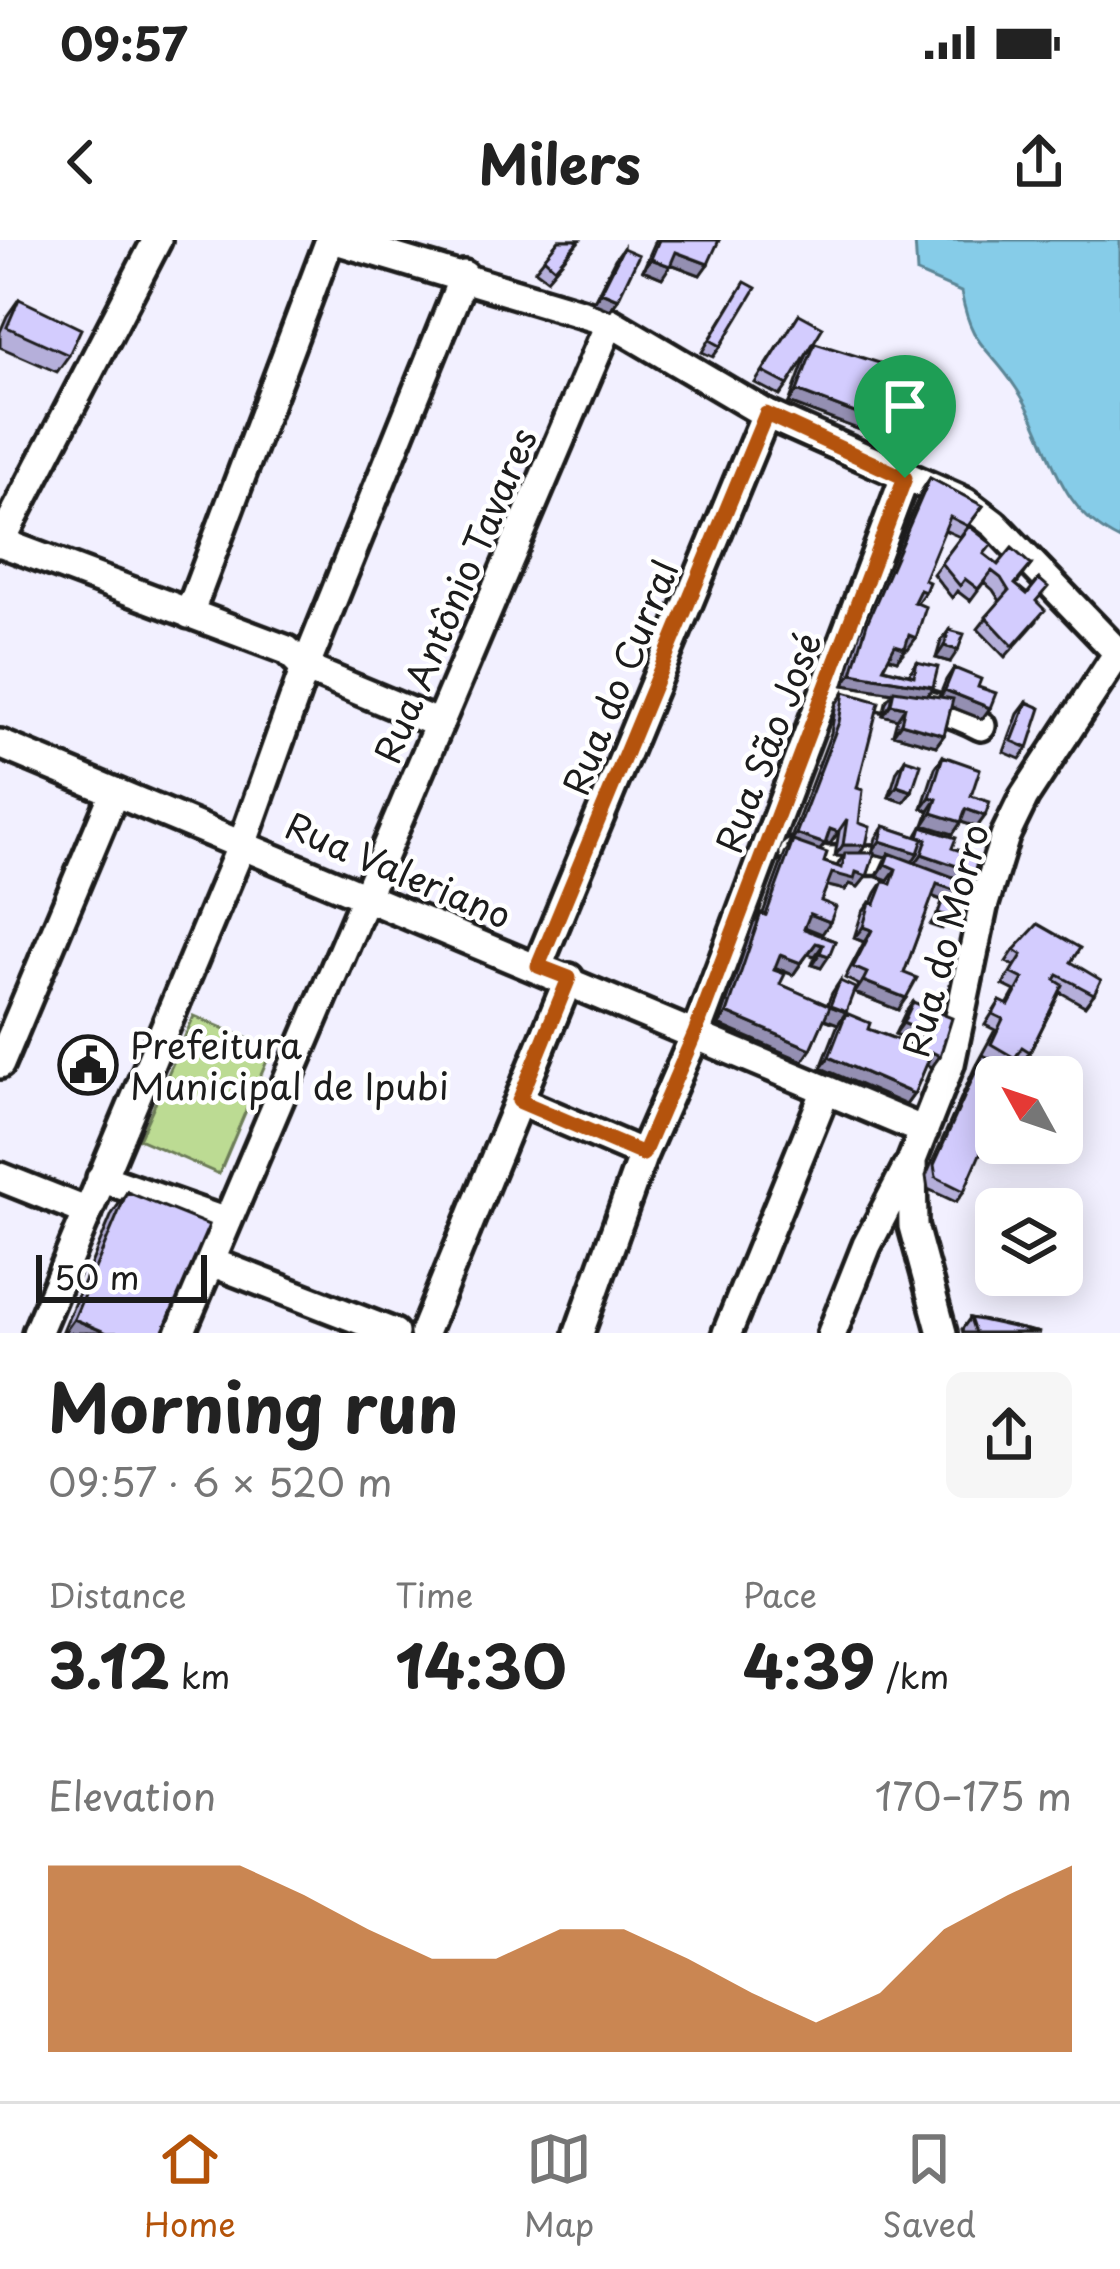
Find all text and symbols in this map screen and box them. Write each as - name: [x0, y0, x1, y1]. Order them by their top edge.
- text: 09:57: [60, 8, 187, 76]
- text: Milers: [479, 122, 641, 203]
- icon: back: [48, 129, 114, 195]
- icon: share: [1006, 129, 1072, 195]
- pin: [854, 355, 956, 478]
- icon: arrive: [872, 373, 938, 439]
- street label: Rua Antônio Tavares: [359, 419, 549, 771]
- street label: Rua do Curral: [547, 552, 691, 802]
- street label: Rua São José: [700, 624, 834, 860]
- street label: Rua Valeriano: [278, 797, 520, 941]
- street label: Rua do Morro: [887, 817, 1001, 1063]
- place label: Prefeitura Municipal de Ipubi: [130, 1017, 449, 1112]
- public building icon: Prefeitura Municipal de Ipubi: [57, 1034, 119, 1096]
- north arrow: [975, 1056, 1083, 1164]
- map controls: [975, 1056, 1083, 1296]
- button: layers: [975, 1188, 1083, 1296]
- scale bar: [36, 1249, 207, 1302]
- text: 50 m: [54, 1251, 140, 1301]
- text: Morning run: [48, 1356, 458, 1455]
- button: share: [946, 1372, 1072, 1498]
- text: 09:57 · 6 × 520 m: [48, 1451, 393, 1510]
- text: Distance: [48, 1569, 186, 1619]
- text: Time: [395, 1569, 473, 1619]
- text: Pace: [743, 1569, 817, 1619]
- text: 3.12: [48, 1619, 170, 1709]
- text: 14:30: [395, 1619, 567, 1709]
- text: 4:39: [743, 1619, 875, 1709]
- text: km: [170, 1650, 230, 1700]
- text: /km: [875, 1650, 949, 1700]
- text: Elevation: [48, 1765, 216, 1824]
- text: 170–175 m: [875, 1765, 1072, 1824]
- tab: Home: [144, 2126, 236, 2248]
- tab: Map: [524, 2126, 594, 2248]
- tab: Saved: [882, 2126, 976, 2248]

